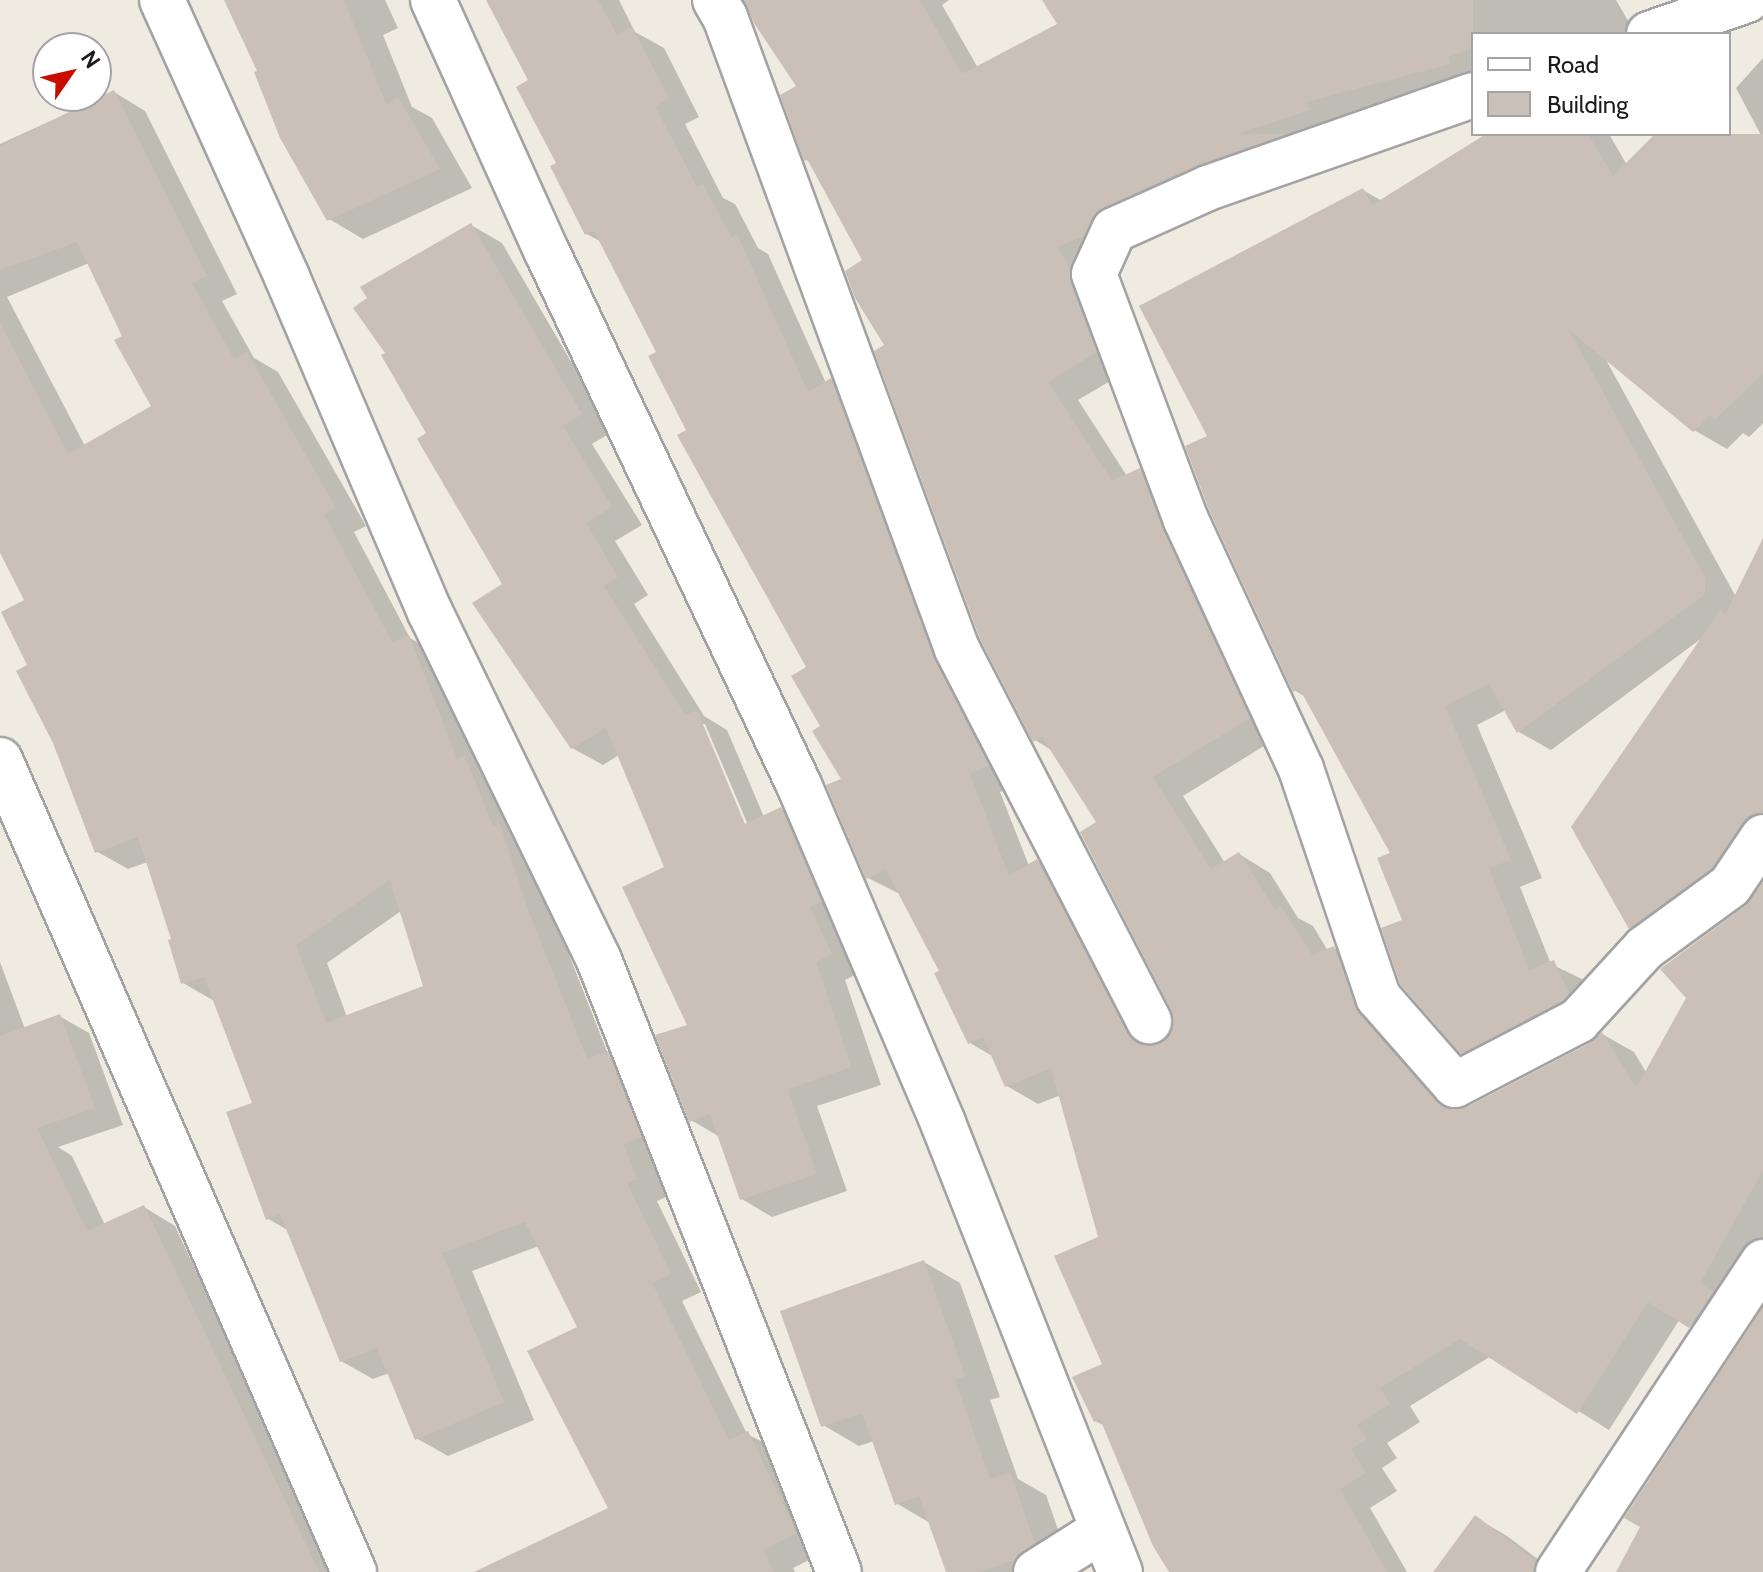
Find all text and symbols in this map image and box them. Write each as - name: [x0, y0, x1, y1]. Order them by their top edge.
- north arrow: [32, 32, 112, 112]
- legend: [1471, 32, 1731, 136]
- text: N: [75, 45, 106, 73]
- text: Road: [1547, 50, 1599, 79]
- text: Building: [1547, 90, 1628, 119]

